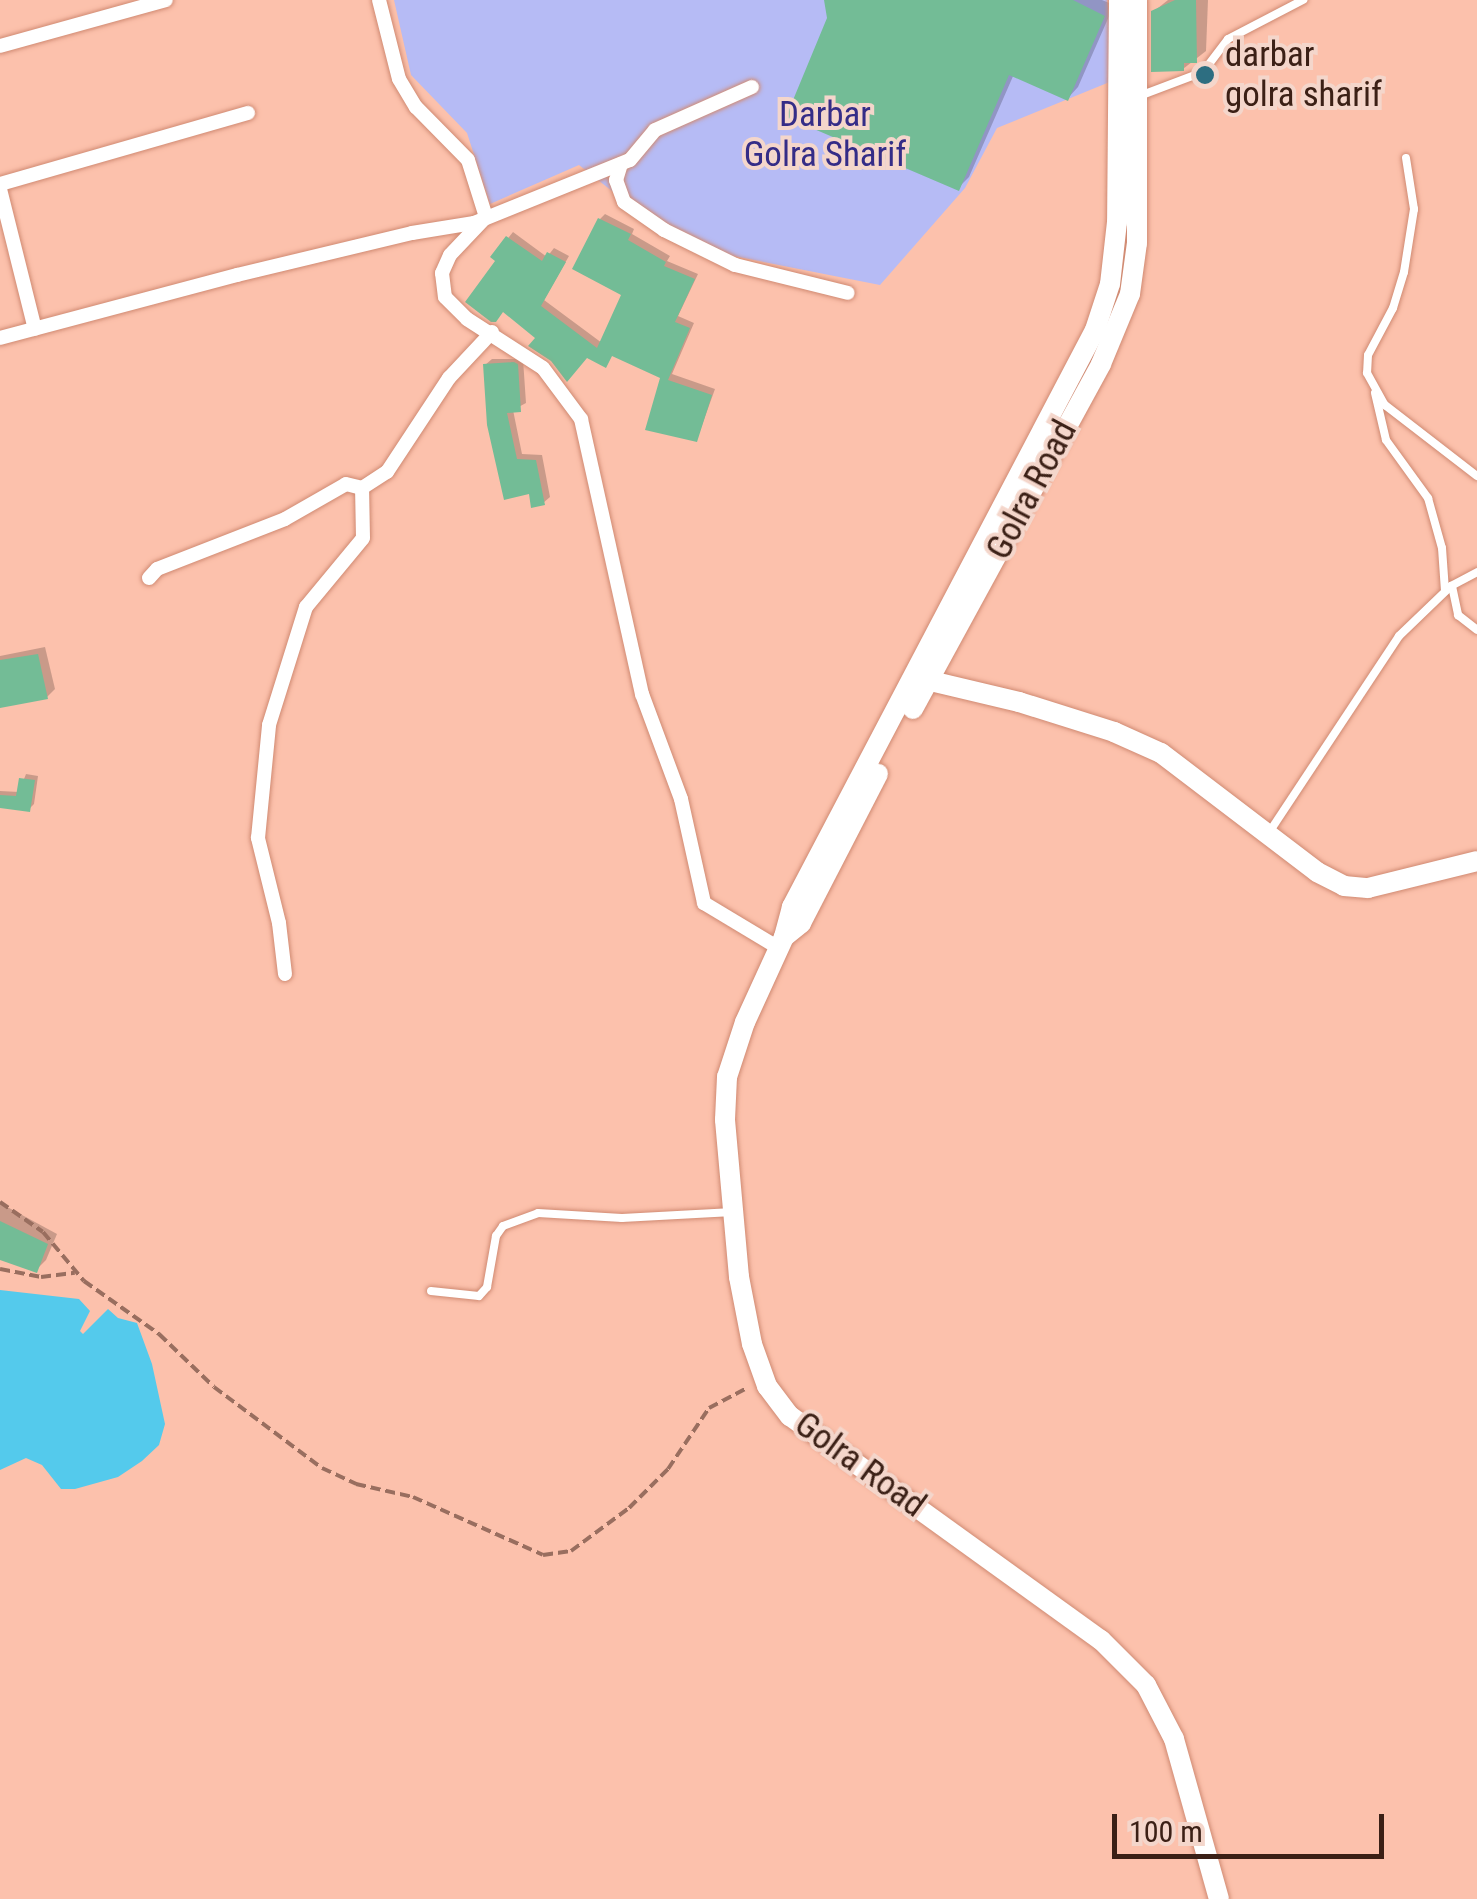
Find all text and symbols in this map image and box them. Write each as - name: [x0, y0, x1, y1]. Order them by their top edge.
- place label: darbar golra sharif: [1225, 34, 1382, 116]
- marker: darbar golra sharif: [1194, 64, 1216, 86]
- park label: Darbar Golra Sharif: [744, 94, 906, 176]
- street label: Golra Road: [978, 413, 1086, 567]
- street label: Golra Road: [786, 1404, 934, 1526]
- scale bar: [1117, 1794, 1390, 1856]
- text: 100 m: [1129, 1814, 1203, 1849]

